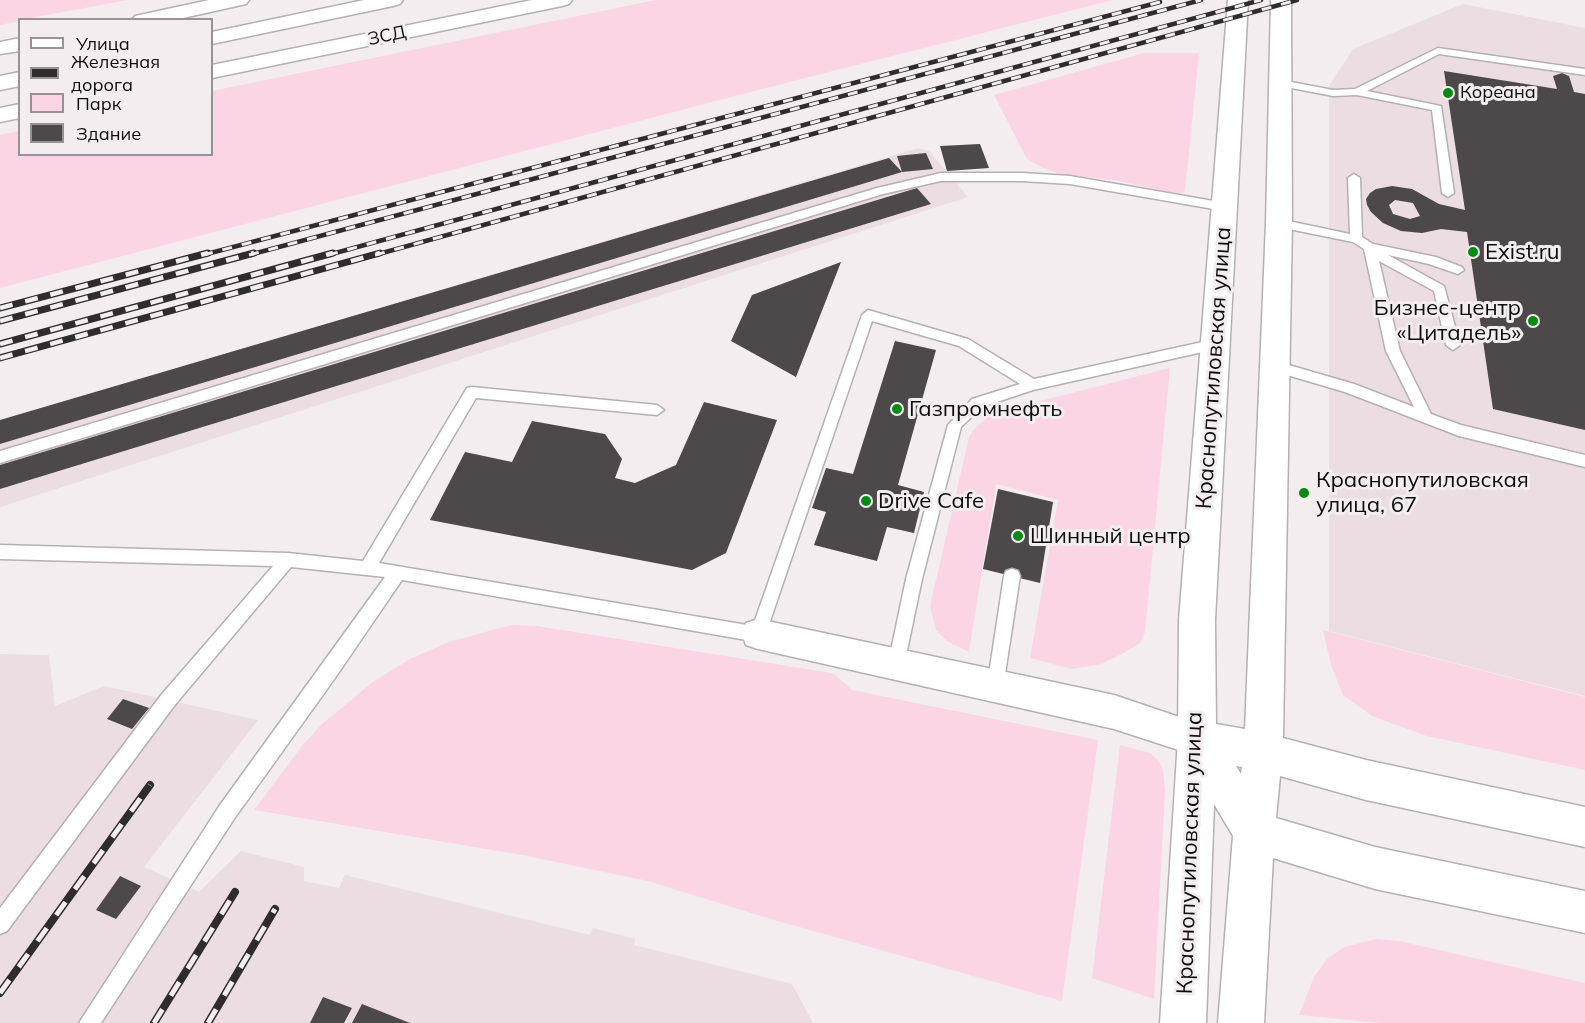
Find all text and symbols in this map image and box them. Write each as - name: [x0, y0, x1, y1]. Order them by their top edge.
- legend: [18, 18, 213, 156]
- street label: ЗСД: [366, 21, 408, 51]
- text: Улица: [76, 32, 130, 55]
- text: Железная дорога: [71, 50, 160, 96]
- place label: Кореана: [1460, 82, 1536, 104]
- marker: Кореана: [1441, 86, 1455, 100]
- text: Парк: [76, 92, 121, 115]
- text: Здание: [76, 122, 141, 145]
- street label: Краснопутиловская улица: [1191, 226, 1237, 510]
- place label: Exist.ru: [1485, 239, 1559, 265]
- marker: Exist.ru: [1466, 245, 1480, 259]
- place label: Бизнес-центр «Цитадель»: [1374, 295, 1521, 346]
- marker: Бизнес-центр «Цитадель»: [1526, 314, 1540, 328]
- place label: Газпромнефть: [909, 396, 1062, 422]
- marker: Газпромнефть: [890, 402, 904, 416]
- place label: Краснопутиловская улица, 67: [1316, 467, 1529, 518]
- marker: Краснопутиловская улица, 67: [1297, 486, 1311, 500]
- place label: Drive Cafe: [878, 488, 984, 514]
- marker: Drive Cafe: [859, 494, 873, 508]
- place label: Шинный центр: [1030, 523, 1191, 549]
- marker: Шинный центр: [1011, 529, 1025, 543]
- street label: Краснопутиловская улица: [1172, 711, 1208, 995]

